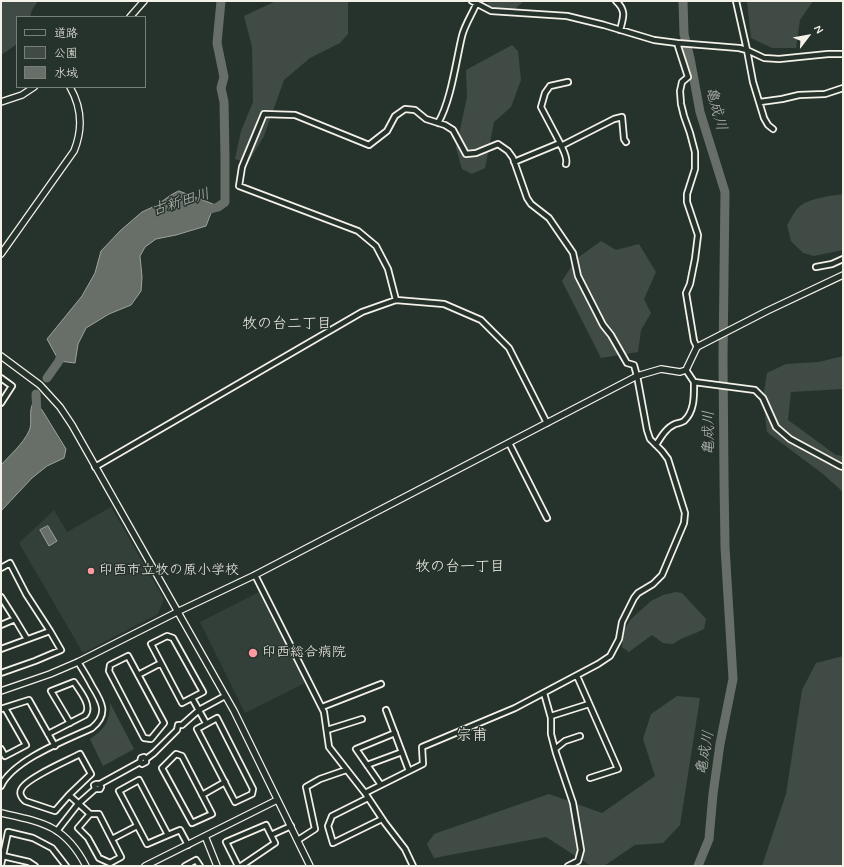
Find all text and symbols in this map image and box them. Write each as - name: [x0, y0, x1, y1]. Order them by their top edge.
- legend: [16, 16, 146, 88]
- north arrow: [788, 16, 828, 56]
- text: N: [810, 23, 826, 36]
- text: 道路: [54, 26, 78, 42]
- text: 公園: [54, 46, 78, 62]
- text: 水域: [54, 66, 78, 82]
- water label: 亀成川: [700, 85, 730, 133]
- water label: 古新田川: [150, 186, 212, 220]
- district label: 牧の台二丁目: [242, 316, 332, 334]
- water label: 亀成川: [701, 411, 719, 455]
- district label: 牧の台一丁目: [415, 559, 505, 577]
- place label: 印西市立牧の原小学校: [99, 563, 239, 579]
- marker: 印西市立牧の原小学校: [86, 566, 96, 576]
- place label: 印西総合病院: [262, 645, 346, 661]
- marker: 印西総合病院: [247, 647, 259, 659]
- district label: 宗甫: [456, 727, 488, 747]
- water label: 亀成川: [693, 729, 719, 777]

